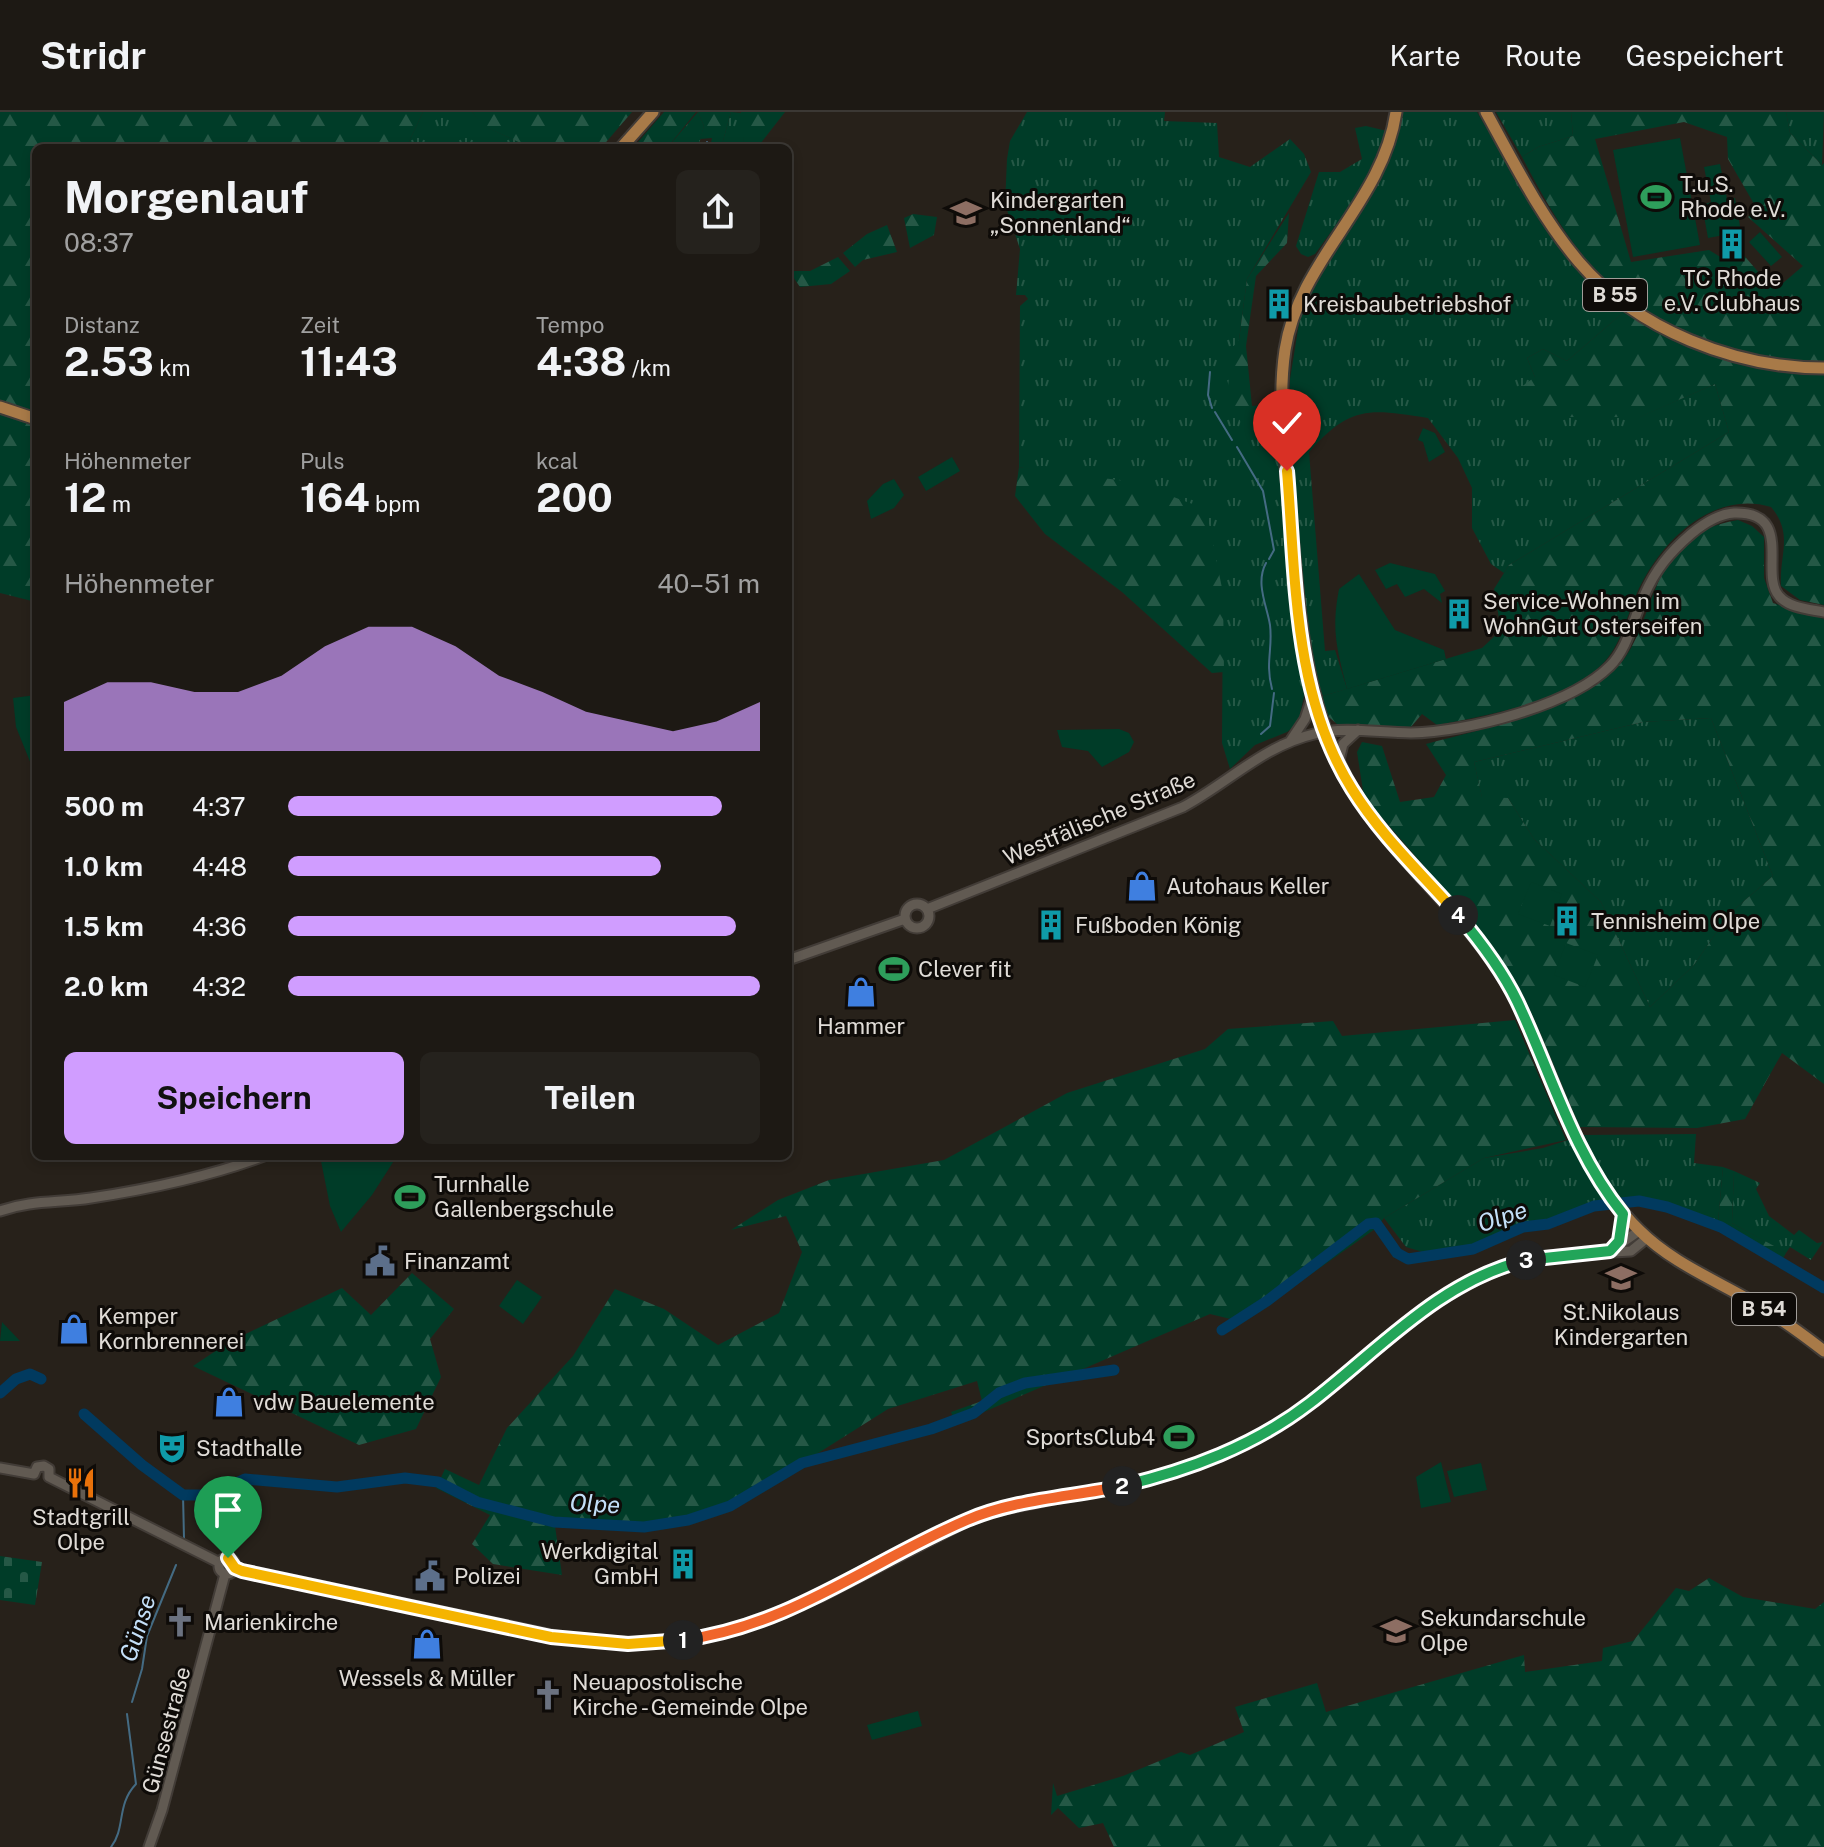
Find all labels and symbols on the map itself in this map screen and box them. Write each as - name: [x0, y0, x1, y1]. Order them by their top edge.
- place label: T.u.S. Rhode e.V.: [1680, 171, 1786, 222]
- sports icon: T.u.S. Rhode e.V.: [1639, 180, 1673, 214]
- place label: Kindergarten „Sonnenland“: [990, 187, 1131, 238]
- school or university icon: Kindergarten „Sonnenland“: [949, 196, 983, 230]
- building icon: TC Rhode e.V. Clubhaus: [1715, 227, 1749, 261]
- place label: TC Rhode e.V. Clubhaus: [1664, 265, 1800, 316]
- road number: B 55: [1583, 279, 1647, 311]
- building icon: Kreisbaubetriebshof: [1262, 287, 1296, 321]
- place label: Kreisbaubetriebshof: [1303, 291, 1512, 317]
- pin: [1253, 389, 1321, 471]
- place label: Service-Wohnen im WohnGut Osterseifen: [1483, 588, 1703, 639]
- building icon: Service-Wohnen im WohnGut Osterseifen: [1442, 597, 1476, 631]
- street label: Westfälische Straße: [999, 766, 1199, 870]
- shop icon: Autohaus Keller: [1125, 869, 1159, 903]
- place label: Autohaus Keller: [1166, 873, 1329, 899]
- pin: 4: [1438, 895, 1478, 935]
- building icon: Tennisheim Olpe: [1550, 904, 1584, 938]
- building icon: Fußboden König: [1034, 908, 1068, 942]
- place label: Tennisheim Olpe: [1591, 908, 1760, 934]
- place label: Fußboden König: [1075, 912, 1242, 938]
- sports icon: Clever fit: [877, 952, 911, 986]
- place label: Clever fit: [918, 956, 1012, 982]
- shop icon: Hammer: [844, 975, 878, 1009]
- place label: Hammer: [817, 1013, 905, 1039]
- place label: Turnhalle Gallenbergschule: [434, 1171, 614, 1222]
- sports icon: Turnhalle Gallenbergschule: [393, 1180, 427, 1214]
- water label: Olpe: [1474, 1195, 1530, 1237]
- pin: 3: [1506, 1240, 1546, 1280]
- public building icon: Finanzamt: [363, 1244, 397, 1278]
- place label: Finanzamt: [404, 1248, 510, 1274]
- school or university icon: St.Nikolaus Kindergarten: [1604, 1261, 1638, 1295]
- road number: B 54: [1732, 1293, 1796, 1325]
- place label: St.Nikolaus Kindergarten: [1554, 1299, 1688, 1350]
- place label: Kemper Kornbrennerei: [98, 1303, 244, 1354]
- shop icon: Kemper Kornbrennerei: [57, 1312, 91, 1346]
- shop icon: vdw Bauelemente: [212, 1385, 246, 1419]
- place label: vdw Bauelemente: [253, 1389, 435, 1415]
- sports icon: SportsClub4: [1162, 1420, 1196, 1454]
- place label: SportsClub4: [1025, 1424, 1155, 1450]
- theatre icon: Stadthalle: [155, 1431, 189, 1465]
- place label: Stadthalle: [196, 1435, 302, 1461]
- restaurant icon: Stadtgrill Olpe: [64, 1466, 98, 1500]
- pin: 2: [1102, 1466, 1142, 1506]
- pin: [194, 1476, 262, 1558]
- water label: Olpe: [569, 1488, 621, 1518]
- place label: Stadtgrill Olpe: [32, 1504, 130, 1555]
- place label: Werkdigital GmbH: [541, 1538, 659, 1589]
- building icon: Werkdigital GmbH: [666, 1547, 700, 1581]
- public building icon: Polizei: [413, 1559, 447, 1593]
- place label: Polizei: [454, 1563, 521, 1589]
- water label: Günse: [113, 1591, 161, 1665]
- church icon: Marienkirche: [163, 1605, 197, 1639]
- place label: Sekundarschule Olpe: [1420, 1605, 1586, 1656]
- place label: Marienkirche: [204, 1609, 338, 1635]
- school or university icon: Sekundarschule Olpe: [1379, 1614, 1413, 1648]
- pin: 1: [663, 1620, 703, 1660]
- shop icon: Wessels & Müller: [410, 1627, 444, 1661]
- street label: Günsestraße: [137, 1664, 195, 1796]
- place label: Wessels & Müller: [339, 1665, 515, 1691]
- place label: Neuapostolische Kirche - Gemeinde Olpe: [572, 1669, 808, 1720]
- church icon: Neuapostolische Kirche - Gemeinde Olpe: [531, 1678, 565, 1712]

